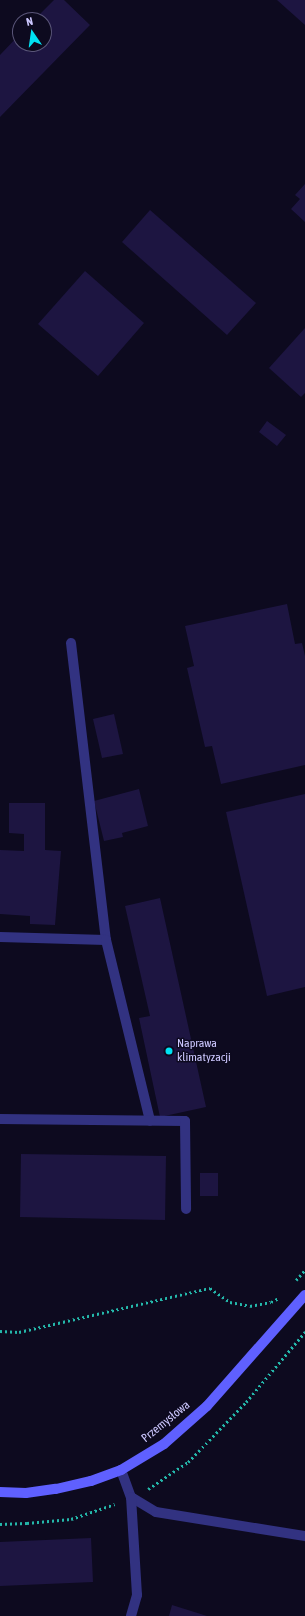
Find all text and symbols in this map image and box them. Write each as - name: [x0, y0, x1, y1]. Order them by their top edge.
- north arrow: [12, 12, 52, 52]
- text: N: [25, 15, 34, 28]
- place label: Naprawa klimatyzacji: [177, 1037, 231, 1065]
- marker: Naprawa klimatyzacji: [164, 1046, 174, 1056]
- street label: Przemysłowa: [139, 1398, 193, 1446]

